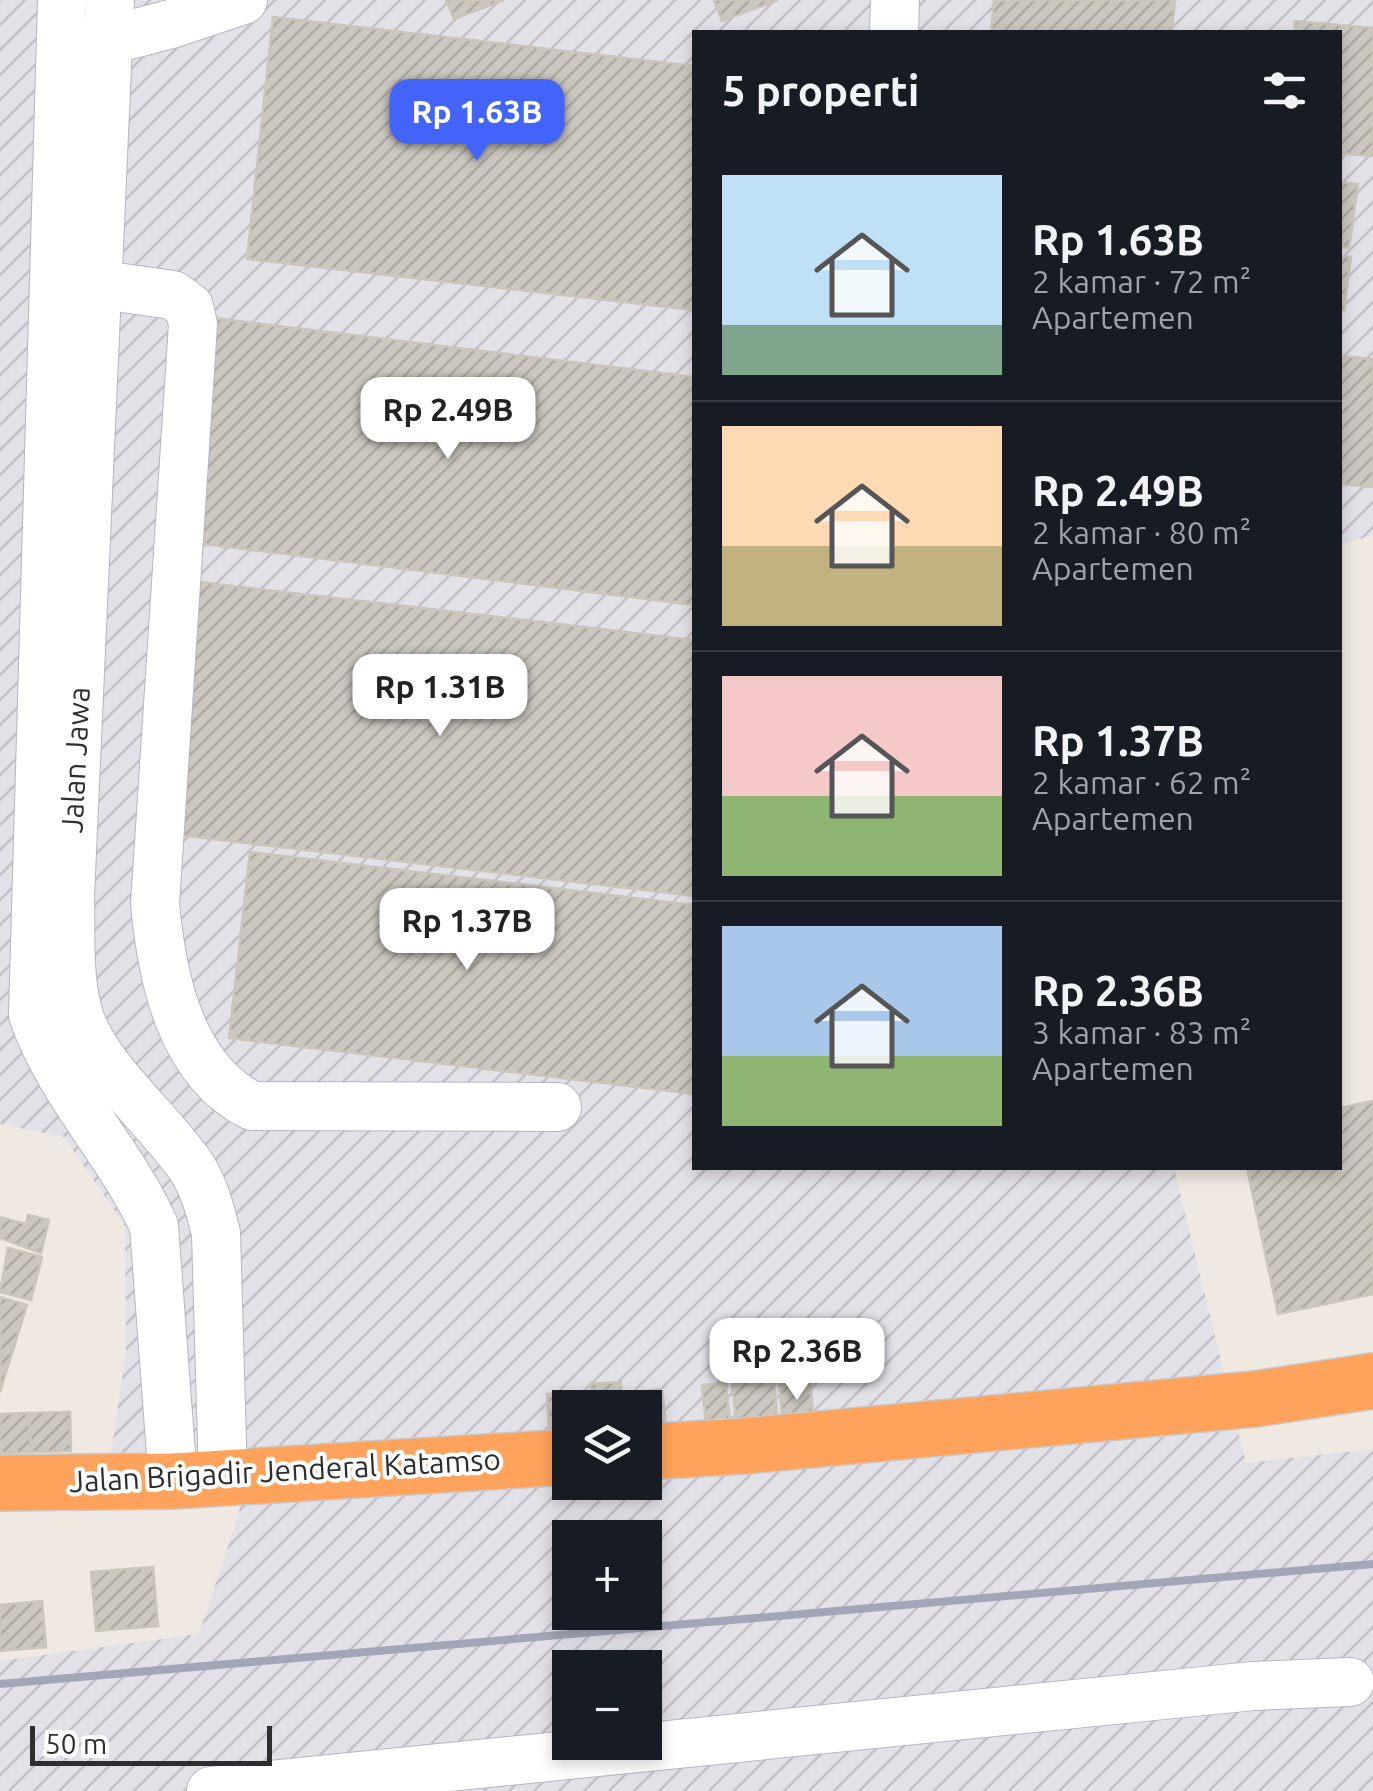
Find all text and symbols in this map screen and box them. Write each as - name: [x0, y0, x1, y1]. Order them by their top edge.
- icon: filters: [1257, 63, 1312, 118]
- text: 5 properti: [722, 67, 919, 114]
- pin: Rp 1.63B: [374, 79, 580, 164]
- text: Rp 1.63B: [412, 93, 542, 129]
- icon: home: [802, 215, 922, 335]
- text: Rp 1.63B: [1032, 216, 1204, 263]
- text: 2 kamar · 72 m²: [1032, 263, 1251, 299]
- text: Apartemen: [1032, 299, 1194, 335]
- pin: Rp 2.49B: [345, 377, 551, 462]
- text: Rp 2.49B: [383, 391, 513, 427]
- icon: home: [802, 466, 922, 586]
- text: Rp 2.49B: [1032, 467, 1204, 514]
- text: 2 kamar · 80 m²: [1032, 514, 1251, 550]
- text: Apartemen: [1032, 550, 1194, 586]
- pin: Rp 1.31B: [337, 654, 543, 739]
- text: Rp 1.31B: [375, 668, 505, 704]
- street label: Jalan Jawa: [54, 686, 96, 834]
- icon: home: [802, 716, 922, 836]
- text: Rp 1.37B: [1032, 717, 1204, 764]
- text: 2 kamar · 62 m²: [1032, 764, 1251, 800]
- text: Apartemen: [1032, 800, 1194, 836]
- pin: Rp 1.37B: [364, 888, 570, 973]
- text: Rp 1.37B: [402, 902, 532, 938]
- icon: home: [802, 966, 922, 1086]
- text: Rp 2.36B: [1032, 967, 1204, 1014]
- text: 3 kamar · 83 m²: [1032, 1014, 1251, 1050]
- text: Apartemen: [1032, 1050, 1194, 1086]
- pin: Rp 2.36B: [694, 1318, 900, 1403]
- text: Rp 2.36B: [732, 1332, 862, 1368]
- map controls: [552, 1390, 662, 1760]
- button: layers: [552, 1390, 662, 1500]
- street label: Jalan Brigadir Jenderal Katamso: [68, 1442, 502, 1498]
- button: +: [552, 1520, 662, 1630]
- button: −: [552, 1650, 662, 1760]
- scale bar: [30, 1721, 272, 1766]
- text: 50 m: [45, 1728, 107, 1759]

